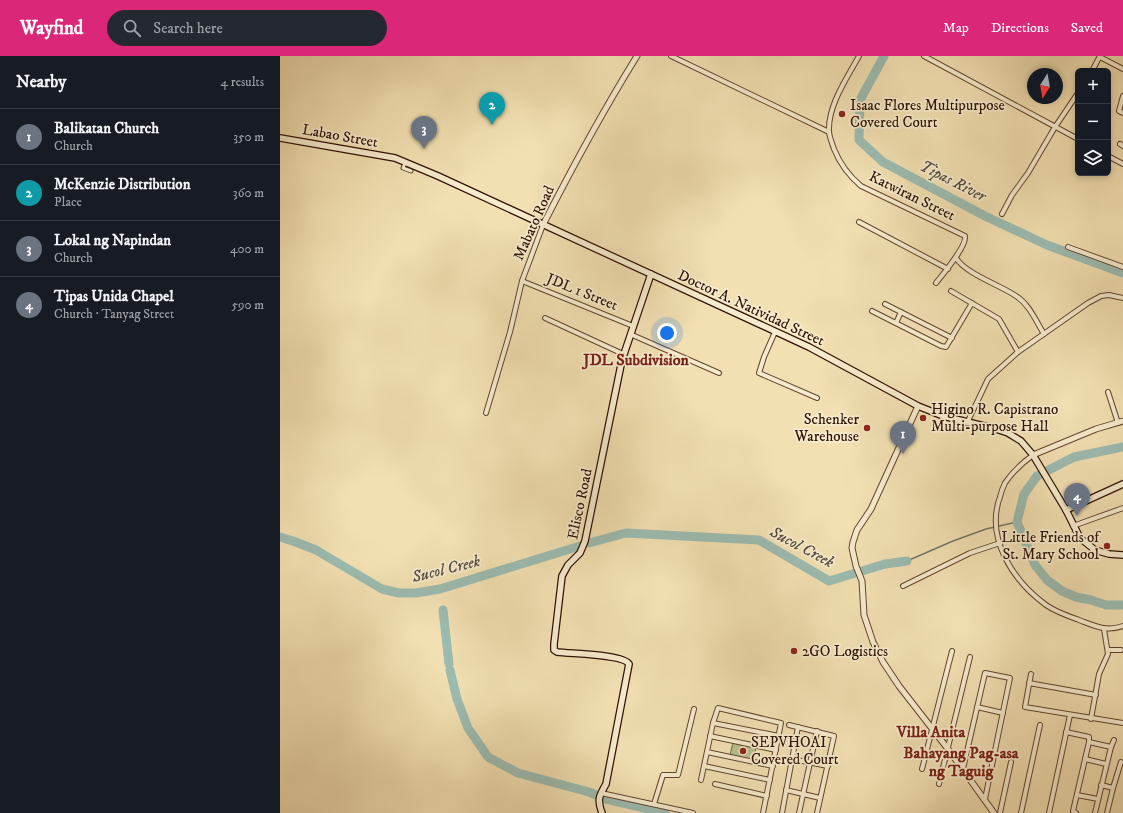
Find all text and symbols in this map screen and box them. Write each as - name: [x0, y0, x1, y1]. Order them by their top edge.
- search box: [107, 10, 387, 46]
- text: Wayfind: [20, 17, 83, 40]
- icon: search: [121, 17, 143, 39]
- text: Search here: [153, 19, 223, 38]
- text: Map: [943, 19, 969, 37]
- text: Directions: [991, 19, 1049, 37]
- text: Saved: [1071, 19, 1103, 37]
- north arrow: [1027, 68, 1063, 104]
- map controls: [1075, 68, 1111, 176]
- button: +: [1075, 68, 1111, 104]
- text: Nearby: [16, 71, 66, 93]
- text: 4 results: [221, 74, 264, 90]
- pin: 2: [479, 92, 505, 125]
- place label: Isaac Flores Multipurpose Covered Court: [850, 96, 1005, 132]
- button: −: [1075, 104, 1111, 140]
- marker: Isaac Flores Multipurpose Covered Court: [837, 109, 847, 119]
- pin: 3: [411, 116, 437, 149]
- text: Balikatan Church: [54, 119, 159, 138]
- street label: Labao Street: [301, 120, 380, 152]
- text: 1: [27, 129, 31, 145]
- text: 350 m: [233, 129, 264, 145]
- text: Church: [54, 138, 93, 154]
- button: layers: [1075, 140, 1111, 176]
- water label: Tipas River: [917, 156, 991, 207]
- street label: Katwiran Street: [866, 167, 958, 225]
- text: McKenzie Distribution: [54, 175, 190, 194]
- street label: Mabato Road: [509, 182, 559, 263]
- text: 2: [26, 185, 32, 201]
- text: 360 m: [233, 185, 264, 201]
- text: Place: [54, 194, 82, 210]
- text: Lokal ng Napindan: [54, 231, 171, 250]
- text: 3: [27, 241, 31, 257]
- text: 400 m: [230, 241, 264, 257]
- text: Church: [54, 250, 93, 266]
- street label: Doctor A. Natividad Street: [675, 266, 828, 350]
- street label: JDL 1 Street: [542, 268, 621, 315]
- text: Tipas Unida Chapel: [54, 287, 174, 306]
- text: 4: [25, 297, 33, 313]
- text: 590 m: [232, 297, 264, 313]
- text: Church · Tanyag Street: [54, 306, 174, 322]
- your location: [657, 323, 677, 343]
- district label: JDL Subdivision: [581, 350, 689, 370]
- place label: Higino R. Capistrano Multi-purpose Hall: [931, 400, 1058, 436]
- place label: Schenker Warehouse: [793, 410, 859, 446]
- marker: Higino R. Capistrano Multi-purpose Hall: [918, 413, 928, 423]
- pin: 1: [890, 421, 916, 454]
- marker: Schenker Warehouse: [862, 423, 872, 433]
- street label: Elisco Road: [563, 466, 597, 541]
- pin: 4: [1064, 483, 1090, 516]
- water label: Sucol Creek: [766, 521, 838, 572]
- place label: Little Friends of St. Mary School: [1001, 528, 1101, 564]
- marker: Little Friends of St. Mary School: [1102, 541, 1112, 551]
- water label: Sucol Creek: [409, 551, 483, 587]
- place label: 2GO Logistics: [802, 642, 888, 661]
- marker: 2GO Logistics: [789, 646, 799, 656]
- district label: Villa Anita: [896, 722, 966, 742]
- place label: SEPVHOAI Covered Court: [751, 733, 839, 769]
- district label: Bahayang Pag-asa ng Taguig: [903, 743, 1020, 781]
- marker: SEPVHOAI Covered Court: [738, 746, 748, 756]

